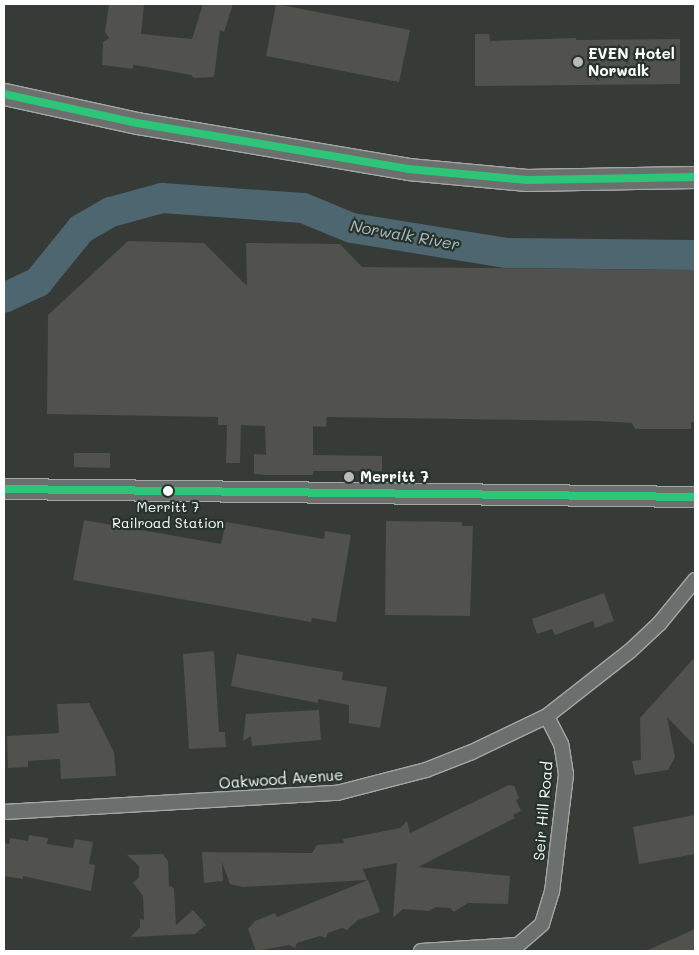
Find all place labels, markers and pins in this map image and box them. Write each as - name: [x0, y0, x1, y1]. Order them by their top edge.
- place label: EVEN Hotel Norwalk: [588, 44, 675, 79]
- marker: EVEN Hotel Norwalk: [572, 56, 584, 68]
- place label: Merritt 7: [360, 468, 429, 486]
- marker: Merritt 7: [342, 470, 356, 484]
- marker: Merritt 7 Railroad Station: [163, 486, 173, 496]
- place label: Merritt 7 Railroad Station: [112, 499, 224, 532]

